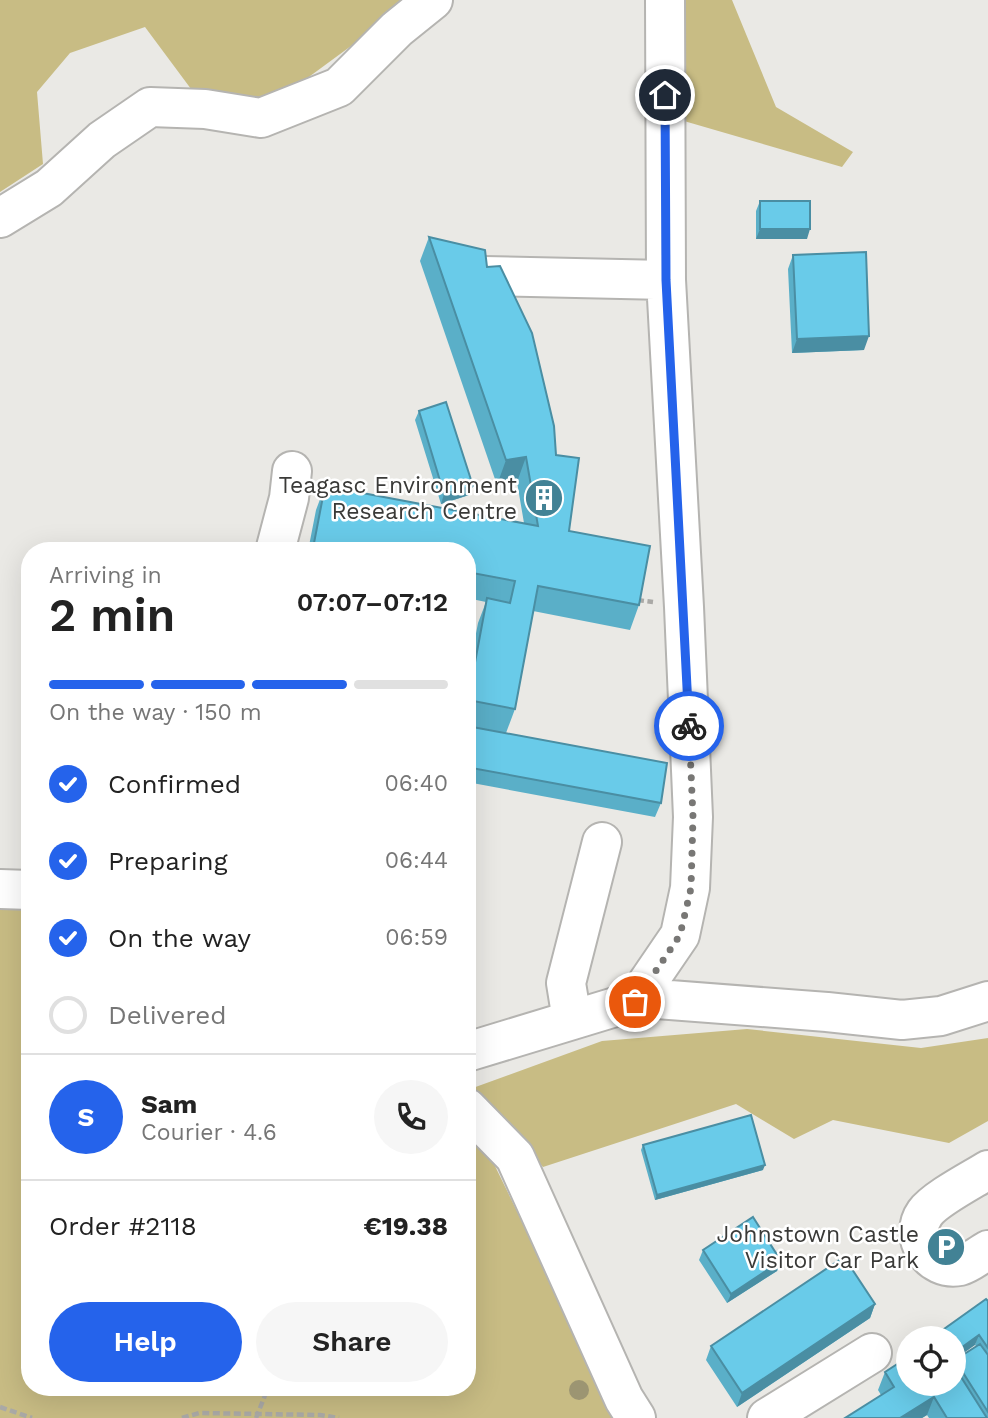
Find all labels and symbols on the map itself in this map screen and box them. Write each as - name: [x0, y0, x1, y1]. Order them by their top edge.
- pin: [635, 65, 695, 125]
- place label: Teagasc Environment Research Centre: [279, 472, 517, 525]
- building icon: Teagasc Environment Research Centre: [523, 477, 565, 519]
- courier: [654, 691, 724, 761]
- pin: [605, 972, 665, 1032]
- place label: Johnstown Castle Visitor Car Park: [717, 1221, 919, 1274]
- parking icon: Johnstown Castle Visitor Car Park: [925, 1226, 967, 1268]

